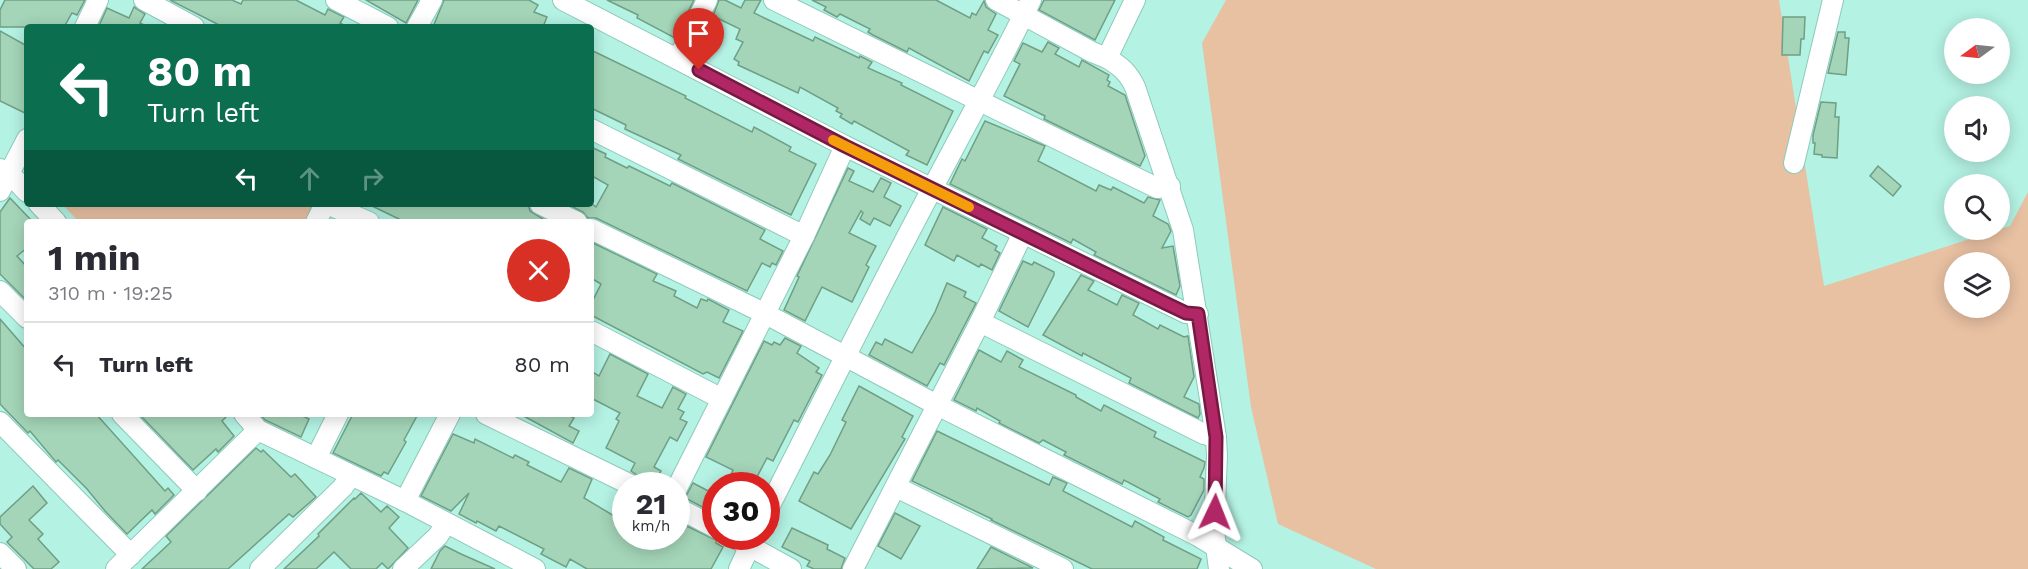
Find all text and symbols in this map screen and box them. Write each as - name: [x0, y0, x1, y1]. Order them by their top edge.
- pin: [673, 8, 724, 70]
- icon: arrive: [682, 17, 715, 50]
- north arrow: [1944, 18, 2010, 84]
- map controls: [1944, 18, 2010, 318]
- text: 80 m: [147, 47, 252, 96]
- icon: left: [48, 48, 126, 126]
- button: sound: [1944, 96, 2010, 162]
- text: Turn left: [147, 97, 259, 129]
- icon: left: [230, 162, 263, 195]
- icon: ahead: [293, 162, 326, 195]
- icon: right: [356, 162, 389, 195]
- button: search: [1944, 174, 2010, 240]
- text: 1 min: [48, 237, 140, 279]
- button: close: [507, 239, 570, 302]
- button: layers: [1944, 252, 2010, 318]
- text: 310 m · 19:25: [48, 281, 173, 305]
- icon: left: [48, 348, 81, 381]
- text: Turn left: [99, 352, 193, 377]
- text: 80 m: [514, 352, 570, 377]
- speed limit sign: 30: [702, 472, 780, 550]
- position arrow: [1183, 480, 1247, 544]
- text: 21: [636, 486, 666, 521]
- text: km/h: [632, 517, 670, 535]

